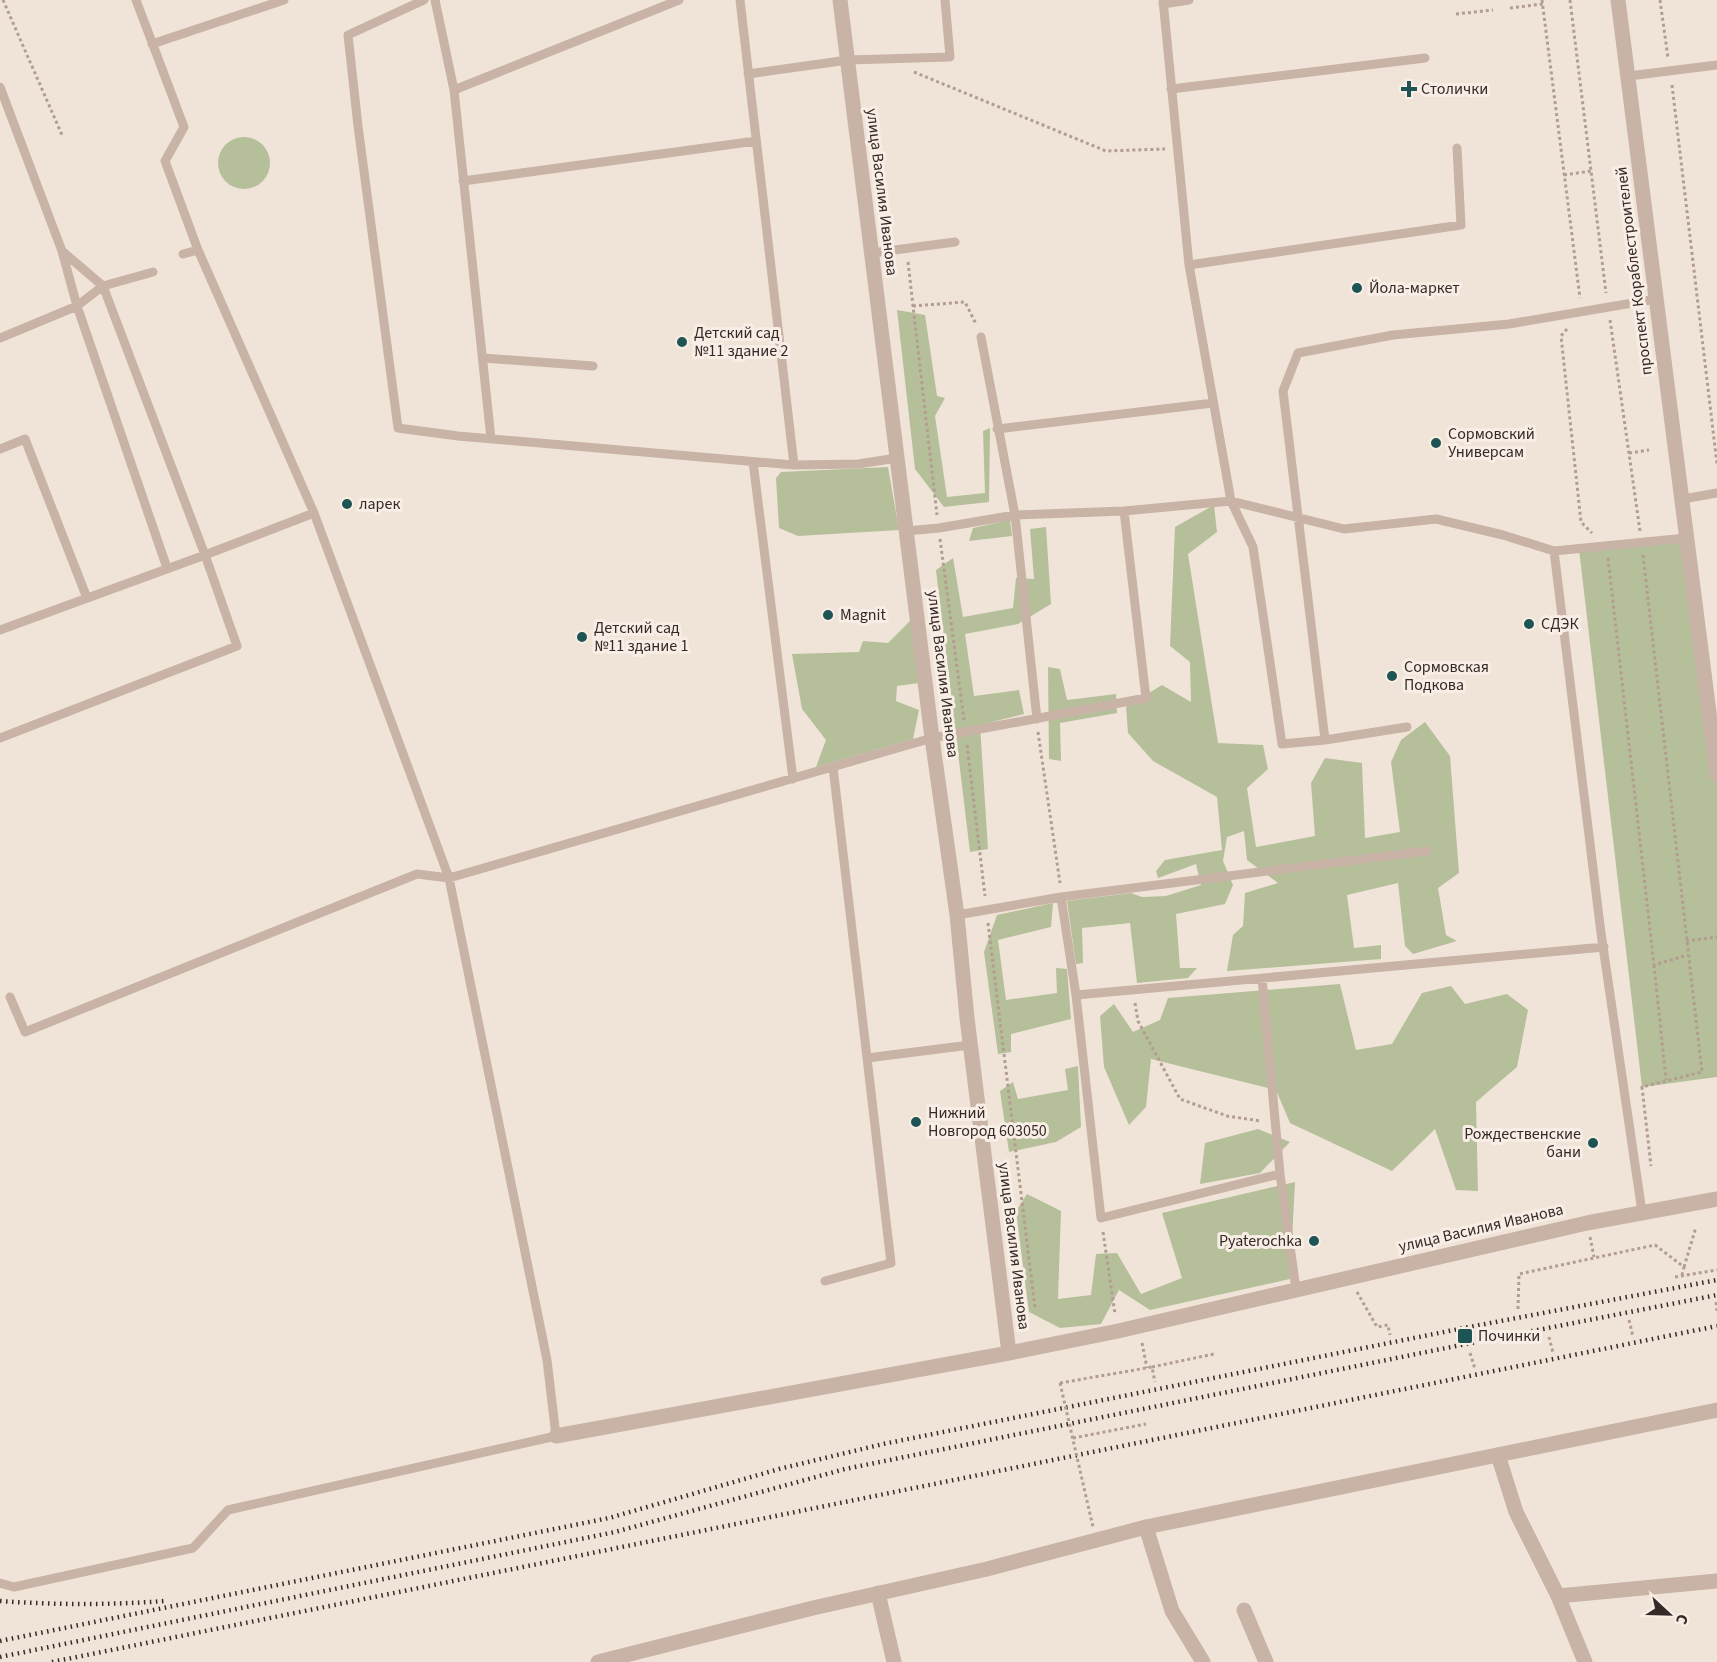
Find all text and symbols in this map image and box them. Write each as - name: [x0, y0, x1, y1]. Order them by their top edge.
- place label: Столички: [1421, 78, 1488, 100]
- marker: Столички: [1402, 82, 1416, 96]
- street label: улица Василия Иванова: [861, 107, 903, 277]
- street label: проспект Кораблестроителей: [1610, 166, 1658, 376]
- place label: Йола-маркет: [1369, 277, 1460, 299]
- marker: Йола-маркет: [1350, 281, 1364, 295]
- place label: Детский сад №11 здание 2: [694, 322, 789, 362]
- marker: Детский сад №11 здание 2: [675, 335, 689, 349]
- place label: Сормовский Универсам: [1448, 423, 1535, 463]
- marker: Сормовский Универсам: [1429, 436, 1443, 450]
- place label: ларек: [359, 493, 400, 515]
- marker: ларек: [340, 497, 354, 511]
- street label: улица Василия Иванова: [922, 589, 964, 759]
- place label: Magnit: [840, 604, 886, 626]
- marker: Magnit: [821, 608, 835, 622]
- place label: СДЭК: [1541, 613, 1579, 635]
- place label: Детский сад №11 здание 1: [594, 617, 689, 657]
- marker: СДЭК: [1522, 617, 1536, 631]
- marker: Детский сад №11 здание 1: [575, 630, 589, 644]
- place label: Сормовская Подкова: [1404, 656, 1489, 696]
- marker: Сормовская Подкова: [1385, 669, 1399, 683]
- place label: Нижний Новгород 603050: [928, 1102, 1047, 1142]
- marker: Нижний Новгород 603050: [909, 1115, 923, 1129]
- place label: Рождественские бани: [1464, 1123, 1581, 1163]
- marker: Рождественские бани: [1586, 1136, 1600, 1150]
- street label: улица Василия Иванова: [993, 1161, 1035, 1331]
- street label: улица Василия Иванова: [1396, 1198, 1566, 1258]
- place label: Pyaterochka: [1219, 1230, 1302, 1252]
- marker: Pyaterochka: [1307, 1234, 1321, 1248]
- place label: Починки: [1478, 1325, 1540, 1347]
- marker: Починки: [1456, 1327, 1474, 1345]
- north arrow: [1639, 1584, 1699, 1644]
- text: С: [1670, 1611, 1694, 1628]

